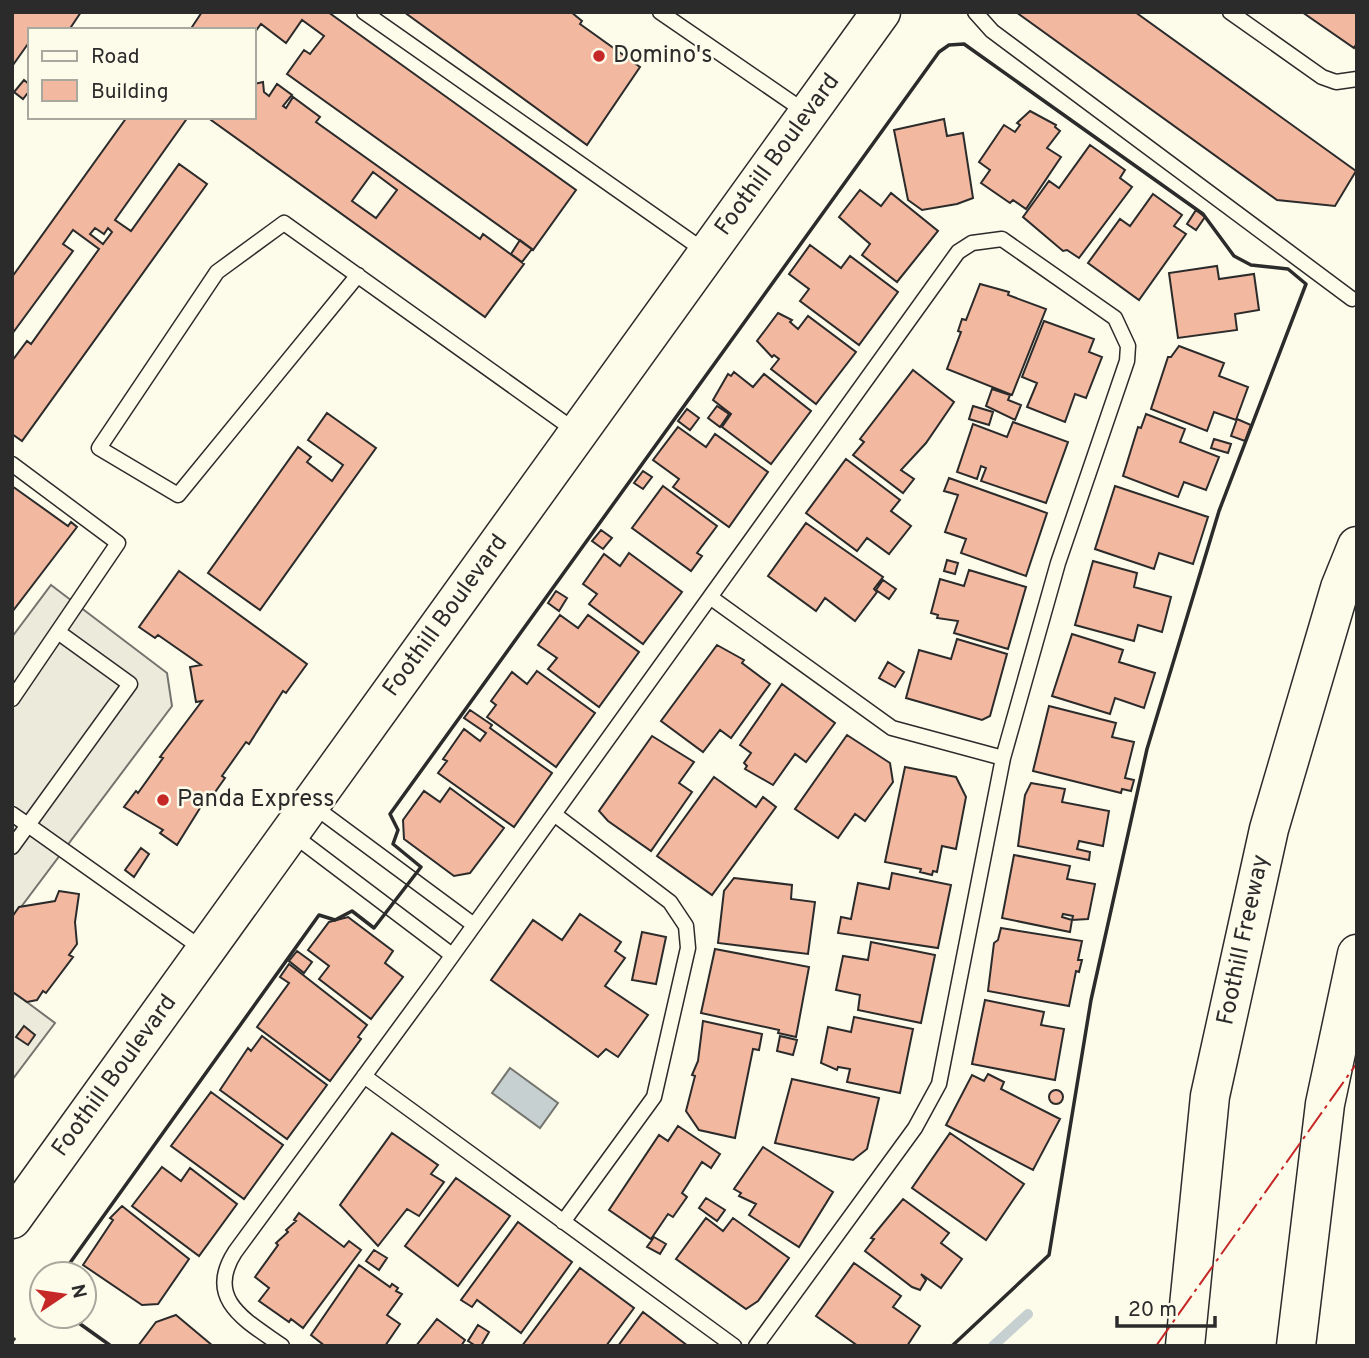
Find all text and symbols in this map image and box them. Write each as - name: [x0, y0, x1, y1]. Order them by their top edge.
- legend: [28, 28, 256, 119]
- place label: Domino's: [613, 41, 712, 71]
- text: Road: [91, 44, 140, 71]
- marker: Domino's: [591, 48, 607, 64]
- street label: Foothill Boulevard: [709, 68, 847, 242]
- text: Building: [91, 79, 169, 106]
- street label: Foothill Boulevard: [377, 529, 515, 703]
- place label: Panda Express: [177, 785, 335, 815]
- marker: Panda Express: [155, 792, 171, 808]
- street label: Foothill Freeway: [1211, 852, 1277, 1028]
- street label: Foothill Boulevard: [46, 989, 184, 1163]
- north arrow: [28, 1260, 98, 1330]
- text: N: [64, 1282, 91, 1301]
- scale bar: [1117, 1284, 1215, 1328]
- text: 20 m: [1128, 1297, 1177, 1324]

